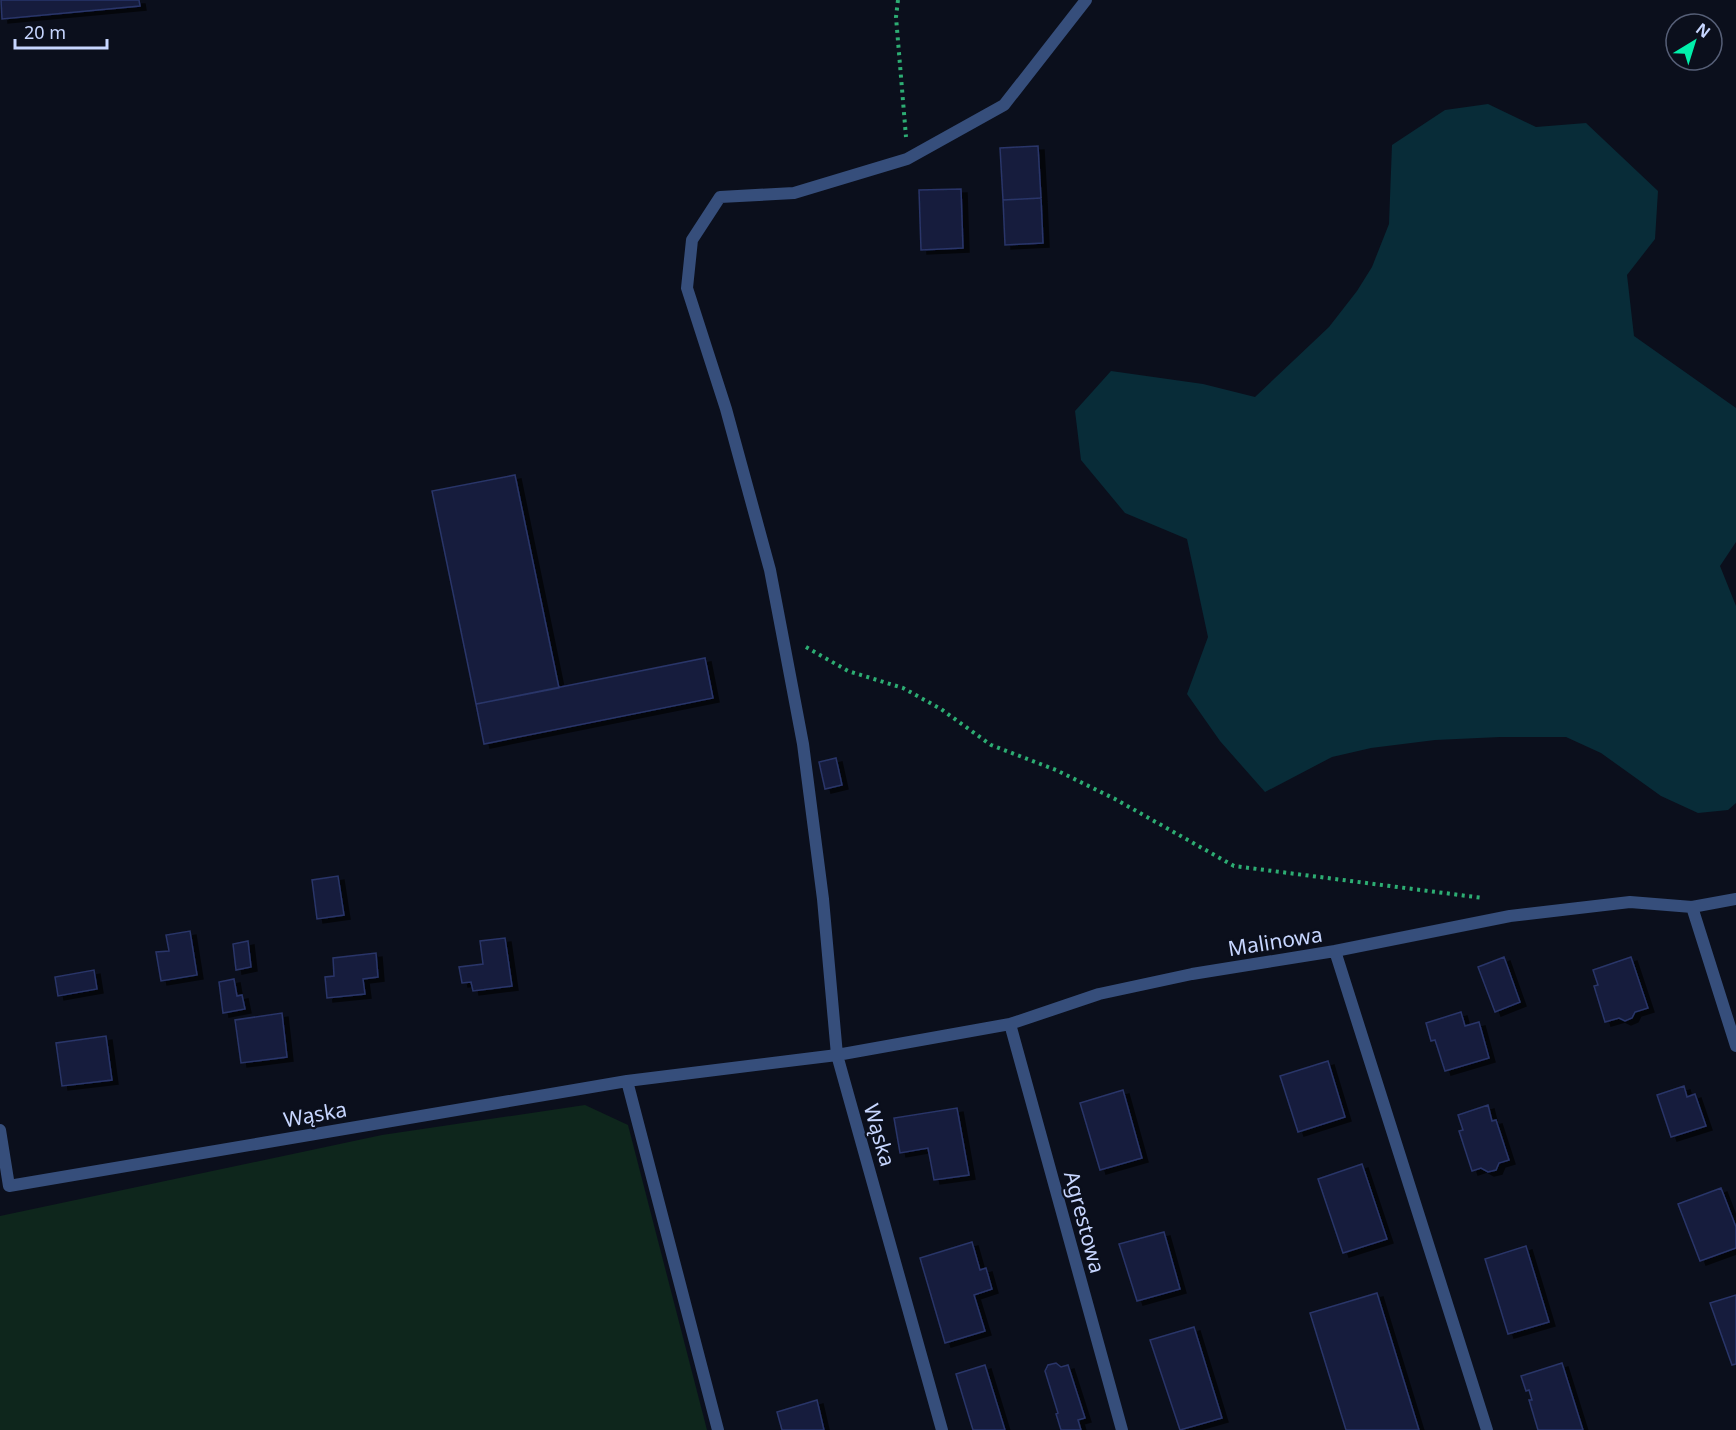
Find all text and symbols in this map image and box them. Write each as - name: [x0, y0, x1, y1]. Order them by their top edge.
- scale bar: [15, 12, 106, 50]
- north arrow: [1664, 12, 1724, 72]
- text: N: [1691, 18, 1715, 43]
- text: 20 m: [24, 20, 66, 44]
- street label: Malinowa: [1226, 920, 1324, 962]
- street label: Wąska: [281, 1095, 349, 1133]
- street label: Wąska: [858, 1100, 902, 1170]
- street label: Agrestowa: [1058, 1168, 1112, 1276]

